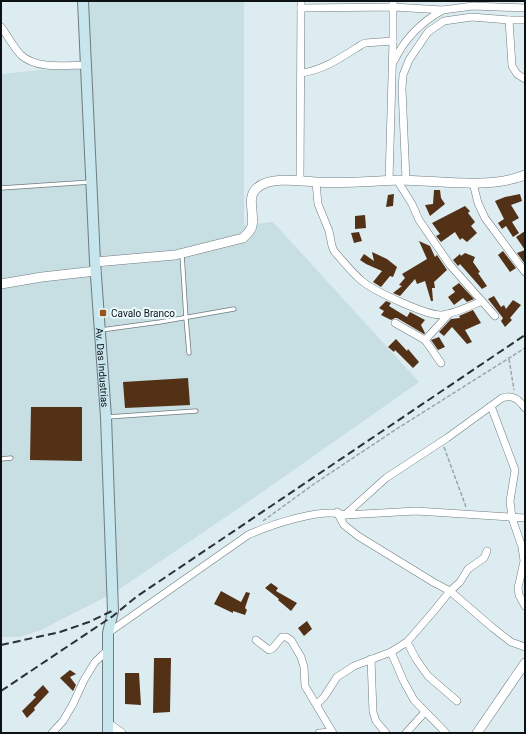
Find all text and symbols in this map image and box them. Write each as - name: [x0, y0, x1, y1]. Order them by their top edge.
- marker: Cavalo Branco: [98, 308, 108, 318]
- place label: Cavalo Branco: [111, 308, 175, 319]
- street label: Av. Das Industrias: [94, 327, 110, 408]

